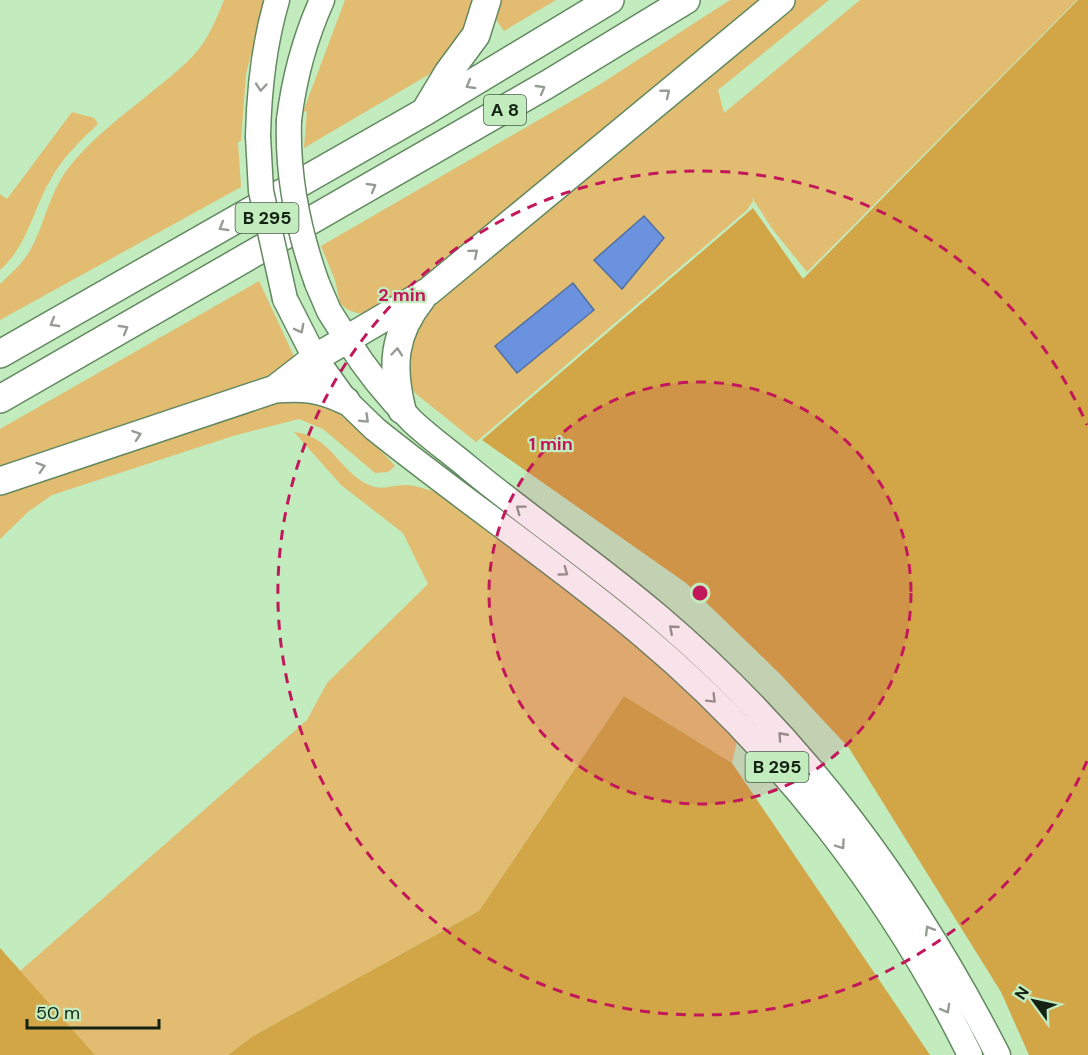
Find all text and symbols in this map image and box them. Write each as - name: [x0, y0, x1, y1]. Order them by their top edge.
- one-way arrow: [466, 77, 476, 89]
- one-way arrow: [255, 82, 268, 91]
- one-way arrow: [535, 85, 545, 96]
- one-way arrow: [659, 89, 670, 100]
- road number: A 8: [484, 95, 526, 125]
- one-way arrow: [366, 182, 376, 194]
- road number: B 295: [236, 203, 298, 233]
- one-way arrow: [219, 220, 229, 231]
- one-way arrow: [467, 249, 478, 260]
- text: 2 min: [378, 283, 426, 307]
- one-way arrow: [50, 316, 60, 327]
- one-way arrow: [293, 323, 304, 333]
- one-way arrow: [118, 325, 128, 336]
- one-way arrow: [390, 348, 403, 357]
- one-way arrow: [358, 412, 369, 423]
- one-way arrow: [132, 430, 142, 442]
- text: 1 min: [529, 432, 573, 456]
- one-way arrow: [35, 462, 46, 475]
- one-way arrow: [515, 505, 526, 516]
- one-way arrow: [557, 565, 568, 576]
- centre of rings: [690, 583, 710, 603]
- one-way arrow: [669, 625, 680, 636]
- one-way arrow: [705, 691, 716, 702]
- one-way arrow: [778, 733, 789, 743]
- road number: B 295: [746, 752, 808, 782]
- one-way arrow: [834, 838, 845, 849]
- one-way arrow: [925, 926, 937, 936]
- north arrow: [1004, 971, 1064, 1031]
- text: N: [1010, 982, 1034, 1004]
- scale bar: [27, 992, 159, 1030]
- text: 50 m: [36, 1001, 80, 1025]
- one-way arrow: [939, 1003, 950, 1013]

